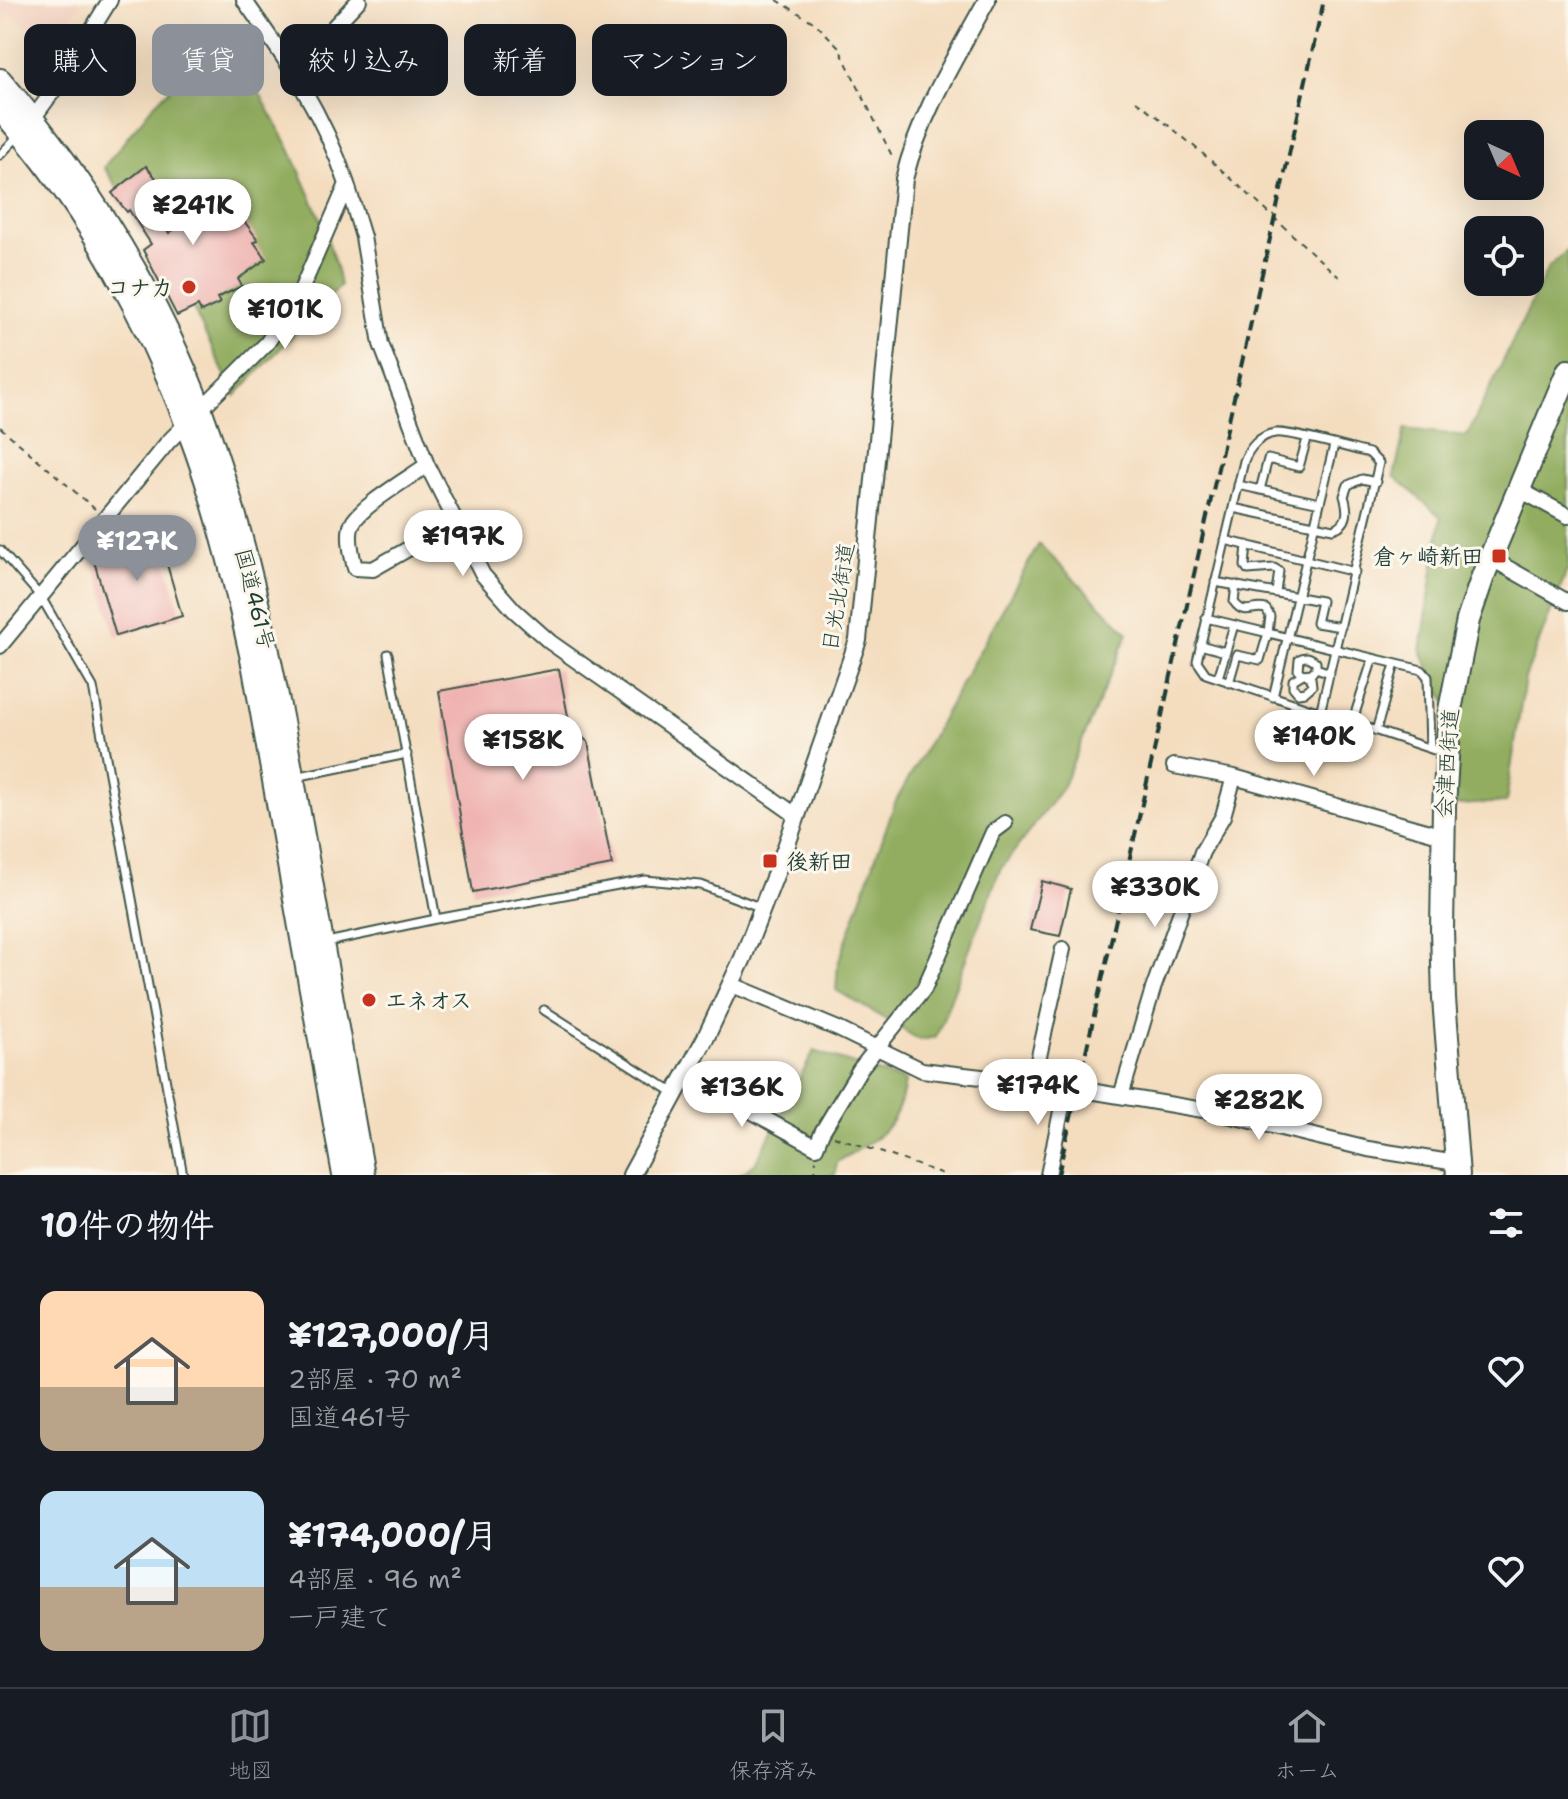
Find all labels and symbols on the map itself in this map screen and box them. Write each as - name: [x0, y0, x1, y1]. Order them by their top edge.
- north arrow: [1464, 120, 1544, 200]
- pin: ¥241K: [137, 179, 249, 247]
- place label: コナカ: [107, 273, 173, 302]
- marker: コナカ: [180, 278, 198, 296]
- pin: ¥101K: [229, 283, 341, 351]
- pin: ¥197K: [407, 510, 519, 578]
- pin: ¥127K: [81, 515, 193, 583]
- street label: 日光北街道: [815, 540, 861, 654]
- place label: 倉ヶ崎新田: [1373, 542, 1483, 571]
- street label: 国道461号: [228, 545, 282, 653]
- marker: 倉ヶ崎新田: [1490, 547, 1508, 565]
- street label: 会津西街道: [1429, 707, 1465, 819]
- pin: ¥140K: [1258, 710, 1370, 778]
- pin: ¥158K: [467, 714, 579, 782]
- place label: 後新田: [786, 847, 852, 876]
- marker: 後新田: [761, 852, 779, 870]
- pin: ¥330K: [1099, 861, 1211, 929]
- place label: エネオス: [385, 986, 472, 1015]
- marker: エネオス: [360, 991, 378, 1009]
- pin: ¥174K: [982, 1059, 1094, 1127]
- pin: ¥136K: [686, 1061, 798, 1129]
- pin: ¥282K: [1203, 1074, 1315, 1142]

